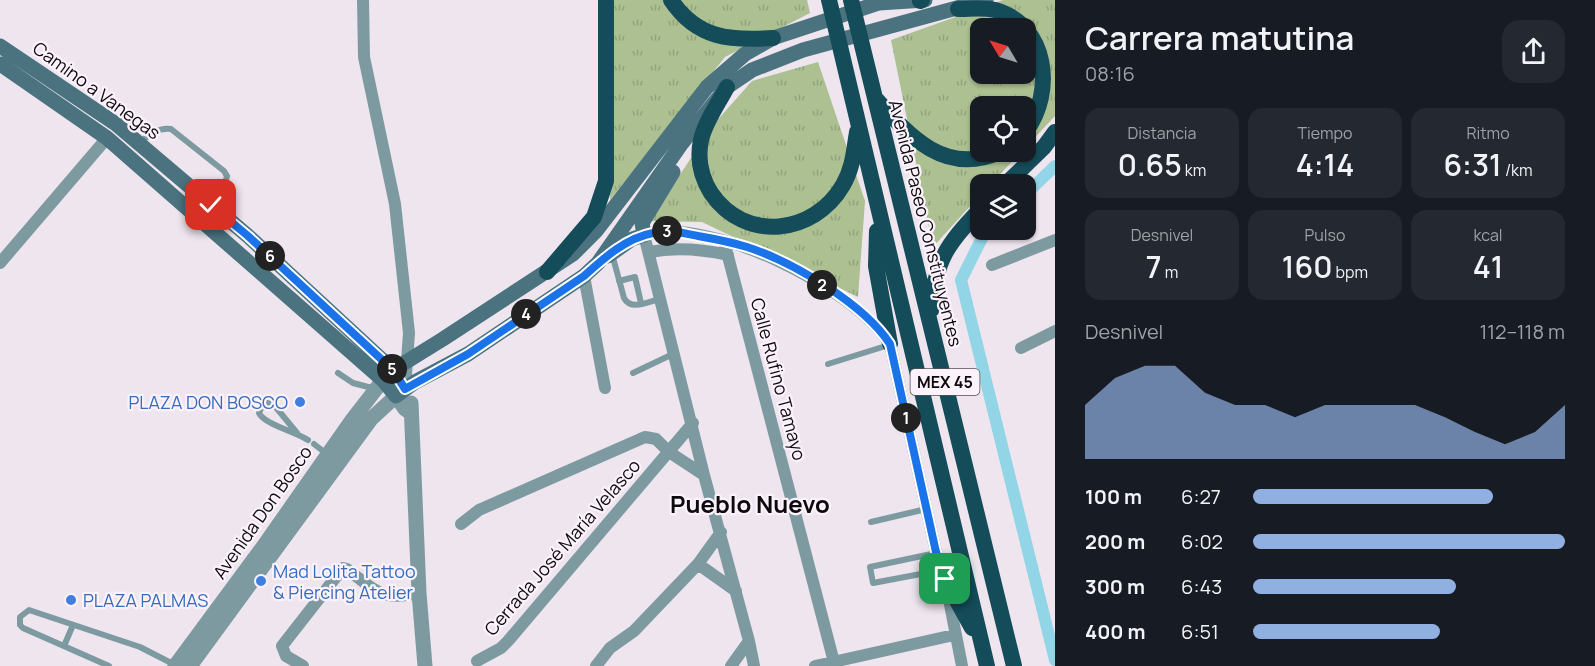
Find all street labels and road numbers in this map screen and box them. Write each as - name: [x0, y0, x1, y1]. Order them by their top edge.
- street label: Camino a Vanegas: [28, 36, 166, 144]
- street label: Avenida Paseo Constituyentes: [884, 97, 968, 349]
- street label: Calle Rufino Tamayo: [746, 295, 812, 463]
- road number: MEX 45: [910, 369, 980, 395]
- street label: Avenida Don Bosco: [207, 441, 317, 583]
- street label: Cerrada José María Velasco: [479, 454, 645, 640]

